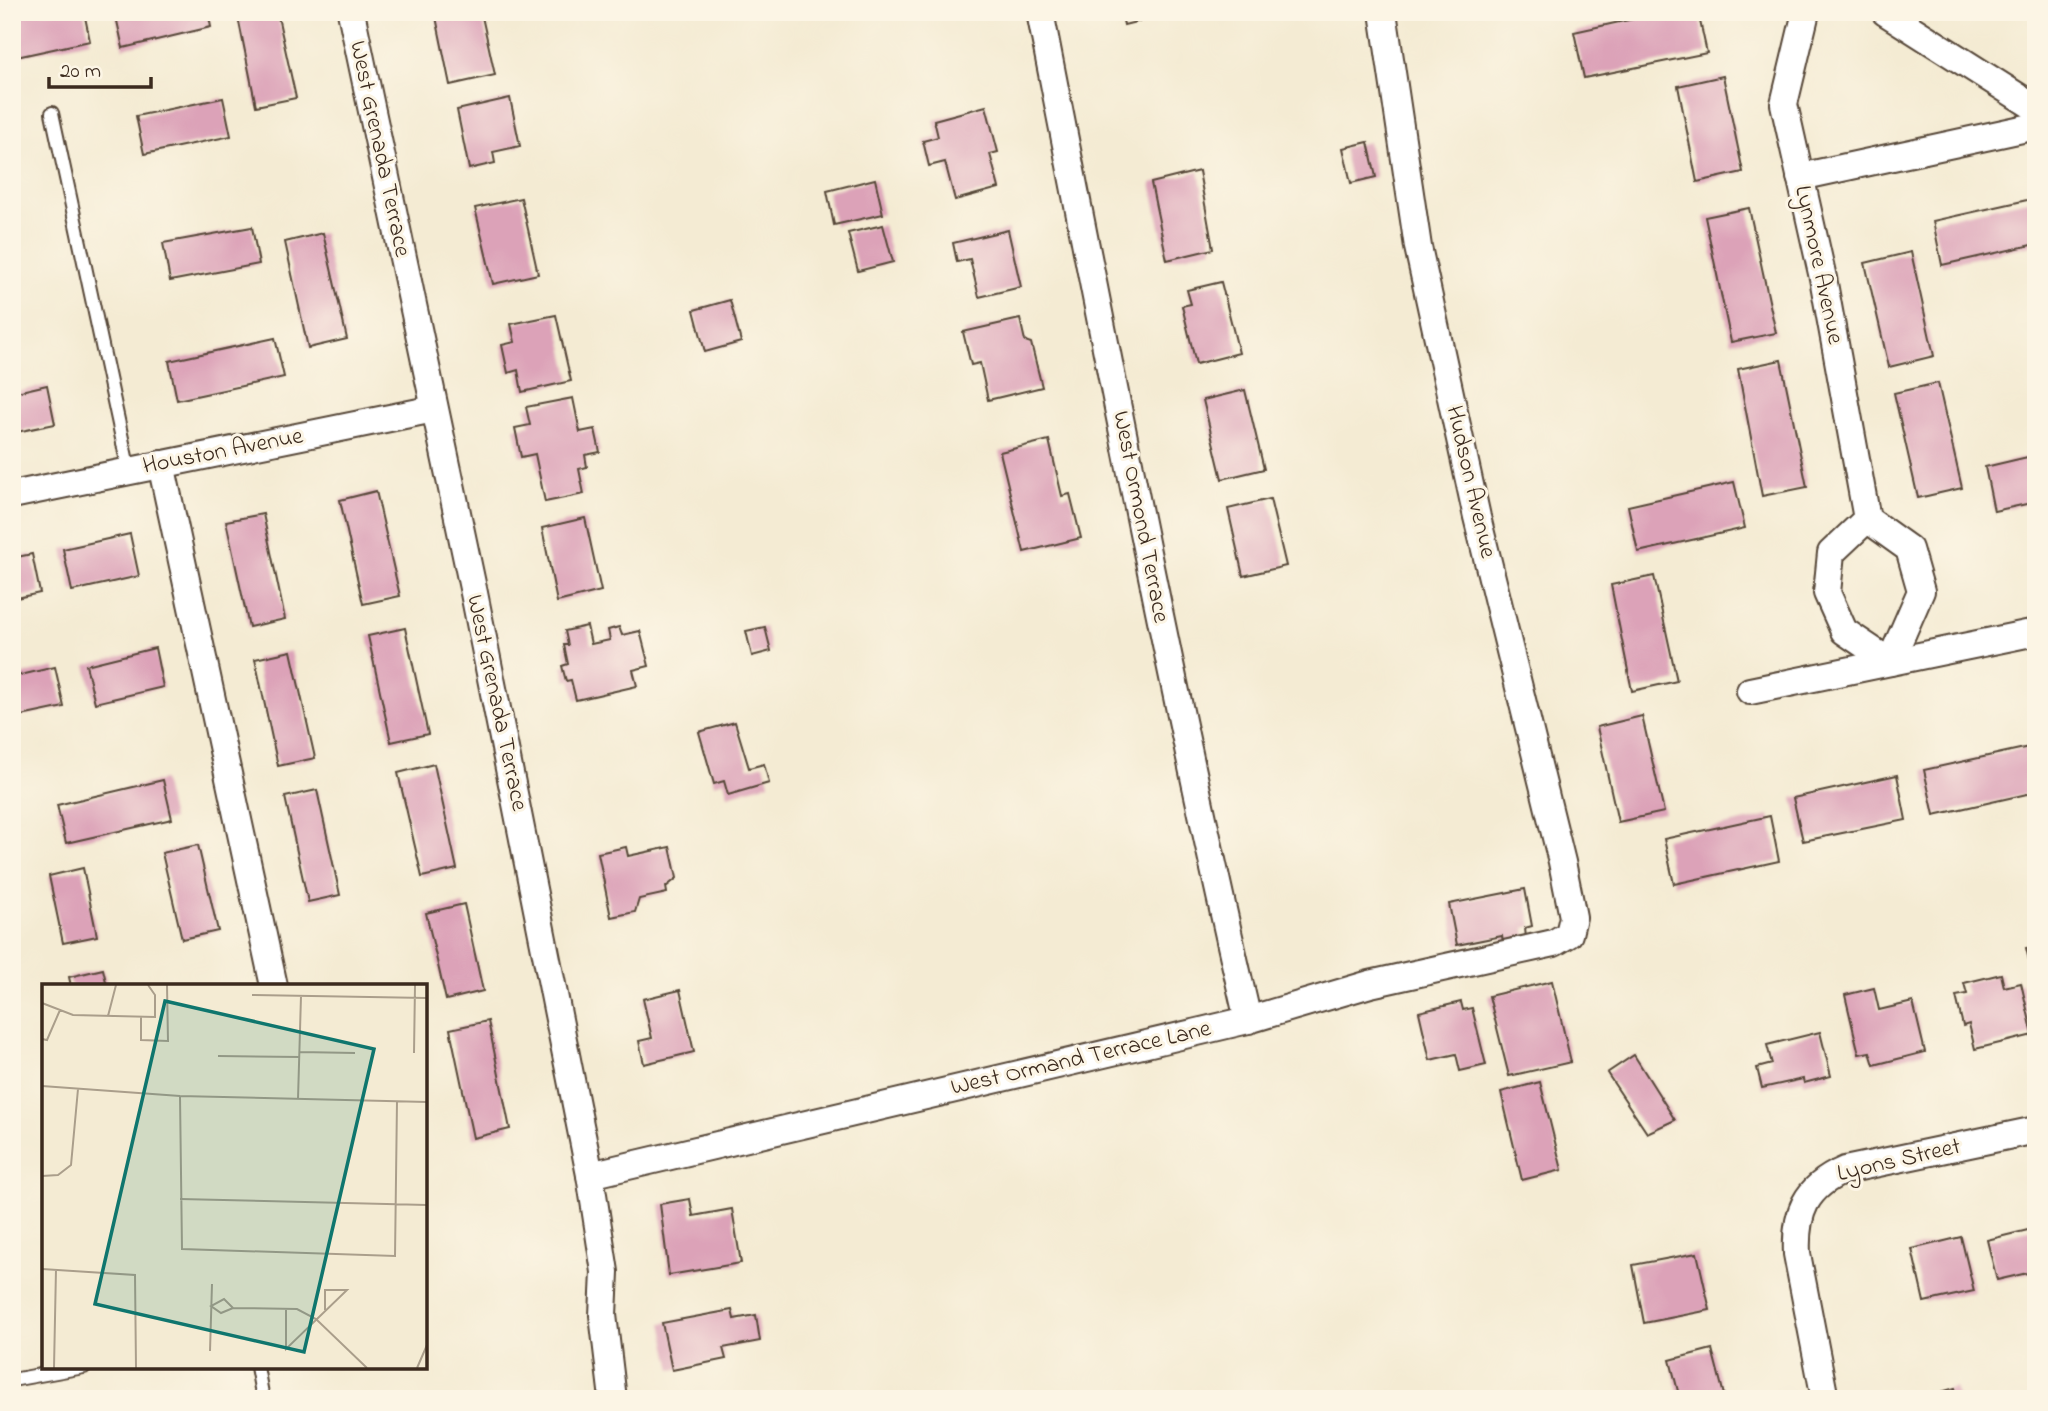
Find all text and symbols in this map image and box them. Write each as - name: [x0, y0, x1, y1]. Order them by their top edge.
- street label: West Grenada Terrace: [339, 38, 419, 260]
- scale bar: [49, 46, 150, 90]
- text: 20 m: [60, 57, 101, 87]
- street label: Lynmore Avenue: [1783, 183, 1852, 348]
- street label: Hudson Avenue: [1435, 402, 1505, 562]
- street label: West Ormond Terrace: [1102, 408, 1178, 626]
- street label: Houston Avenue: [140, 419, 306, 485]
- street label: West Grenada Terrace: [456, 592, 536, 814]
- inset map: [42, 984, 427, 1369]
- street label: West Ormand Terrace Lane: [948, 1012, 1215, 1106]
- street label: Lyons Street: [1834, 1130, 1965, 1193]

